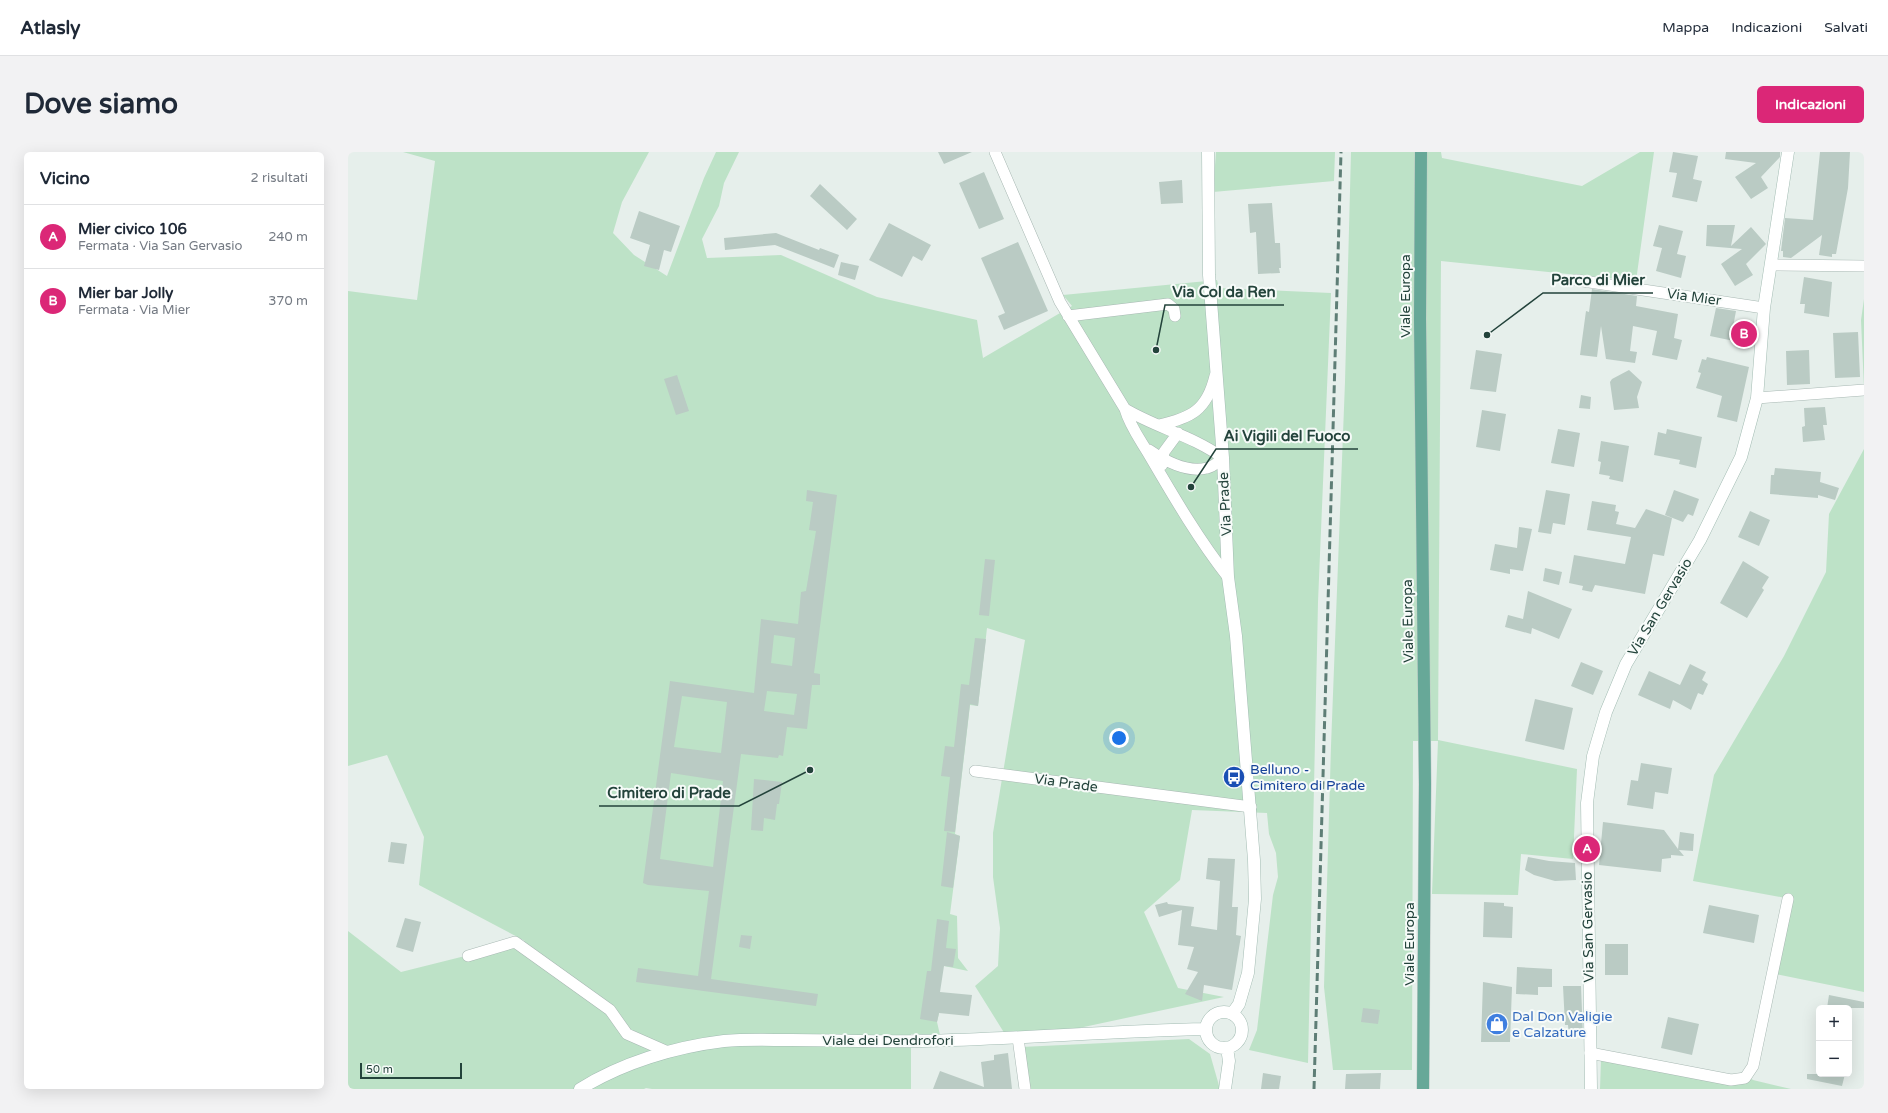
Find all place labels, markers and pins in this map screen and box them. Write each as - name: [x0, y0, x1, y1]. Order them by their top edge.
- callout: Parco di Mier: [1543, 266, 1653, 293]
- callout: Via Col da Ren: [1165, 278, 1284, 305]
- pin: B: [1731, 319, 1757, 349]
- callout: Ai Vigili del Fuoco: [1216, 422, 1358, 449]
- place label: Belluno - Cimitero di Prade: [1250, 761, 1365, 794]
- bus stop icon: Belluno - Cimitero di Prade: [1221, 764, 1247, 790]
- callout: Cimitero di Prade: [599, 779, 739, 806]
- pin: A: [1574, 834, 1600, 864]
- place label: Dal Don Valigie e Calzature: [1512, 1008, 1612, 1041]
- shop icon: Dal Don Valigie e Calzature: [1484, 1011, 1510, 1037]

